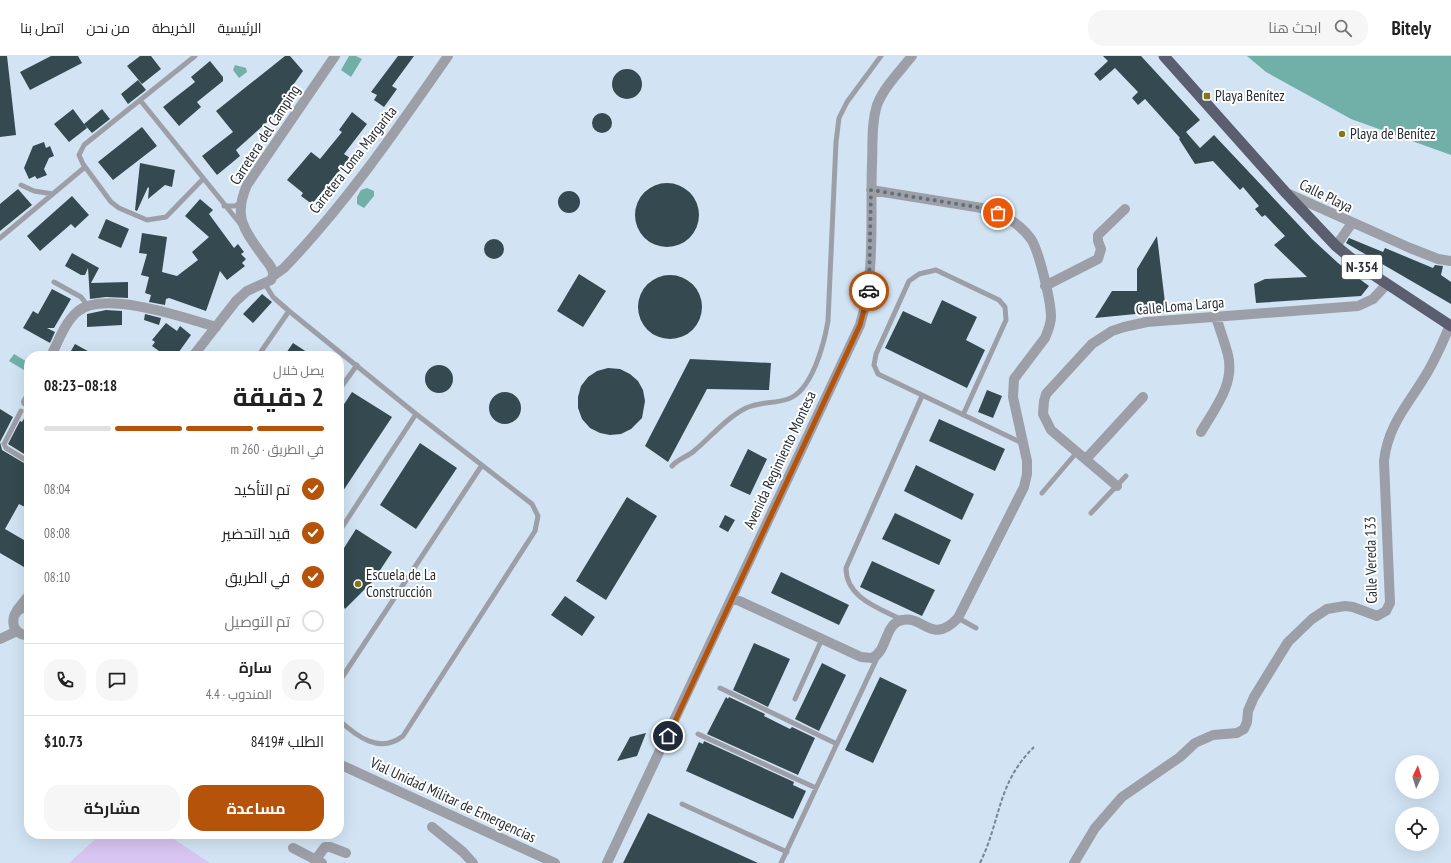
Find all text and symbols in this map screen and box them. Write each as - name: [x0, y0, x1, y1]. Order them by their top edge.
- search box: [1088, 10, 1368, 46]
- text: Bitely: [1392, 16, 1431, 40]
- icon: search: [1332, 17, 1354, 39]
- text: ابحث هنا: [1268, 18, 1322, 37]
- text: اتصل بنا: [20, 19, 64, 37]
- text: من نحن: [86, 19, 130, 37]
- text: الخريطة: [152, 19, 196, 37]
- text: الرئيسية: [218, 19, 262, 37]
- street label: Carretera del Camping: [225, 81, 304, 188]
- place label: Playa Benítez: [1215, 86, 1285, 105]
- marker: Playa Benítez: [1202, 91, 1212, 101]
- street label: Carretera Loma Margarita: [305, 102, 400, 217]
- place label: Playa de Benítez: [1350, 124, 1436, 143]
- marker: Playa de Benítez: [1337, 129, 1347, 139]
- street label: Calle Playa: [1296, 175, 1356, 217]
- pin: [981, 196, 1015, 230]
- icon: bag: [987, 202, 1009, 224]
- road number: N-354: [1342, 255, 1382, 279]
- courier: [849, 271, 889, 311]
- icon: car: [858, 280, 880, 302]
- street label: Calle Loma Larga: [1135, 292, 1225, 319]
- text: يصل خلال: [273, 362, 324, 379]
- text: 08:18–08:23: [44, 376, 117, 395]
- text: 2 دقيقة: [233, 380, 324, 413]
- street label: Avenida Regimiento Montesa: [739, 388, 820, 532]
- text: في الطريق · 260 m: [231, 441, 324, 458]
- icon: check: [302, 478, 324, 500]
- text: تم التأكيد: [234, 480, 290, 499]
- text: 08:04: [44, 481, 70, 498]
- street label: Calle Vereda 133: [1360, 516, 1381, 604]
- icon: check: [302, 522, 324, 544]
- text: قيد التحضير: [222, 524, 290, 543]
- text: 08:08: [44, 525, 70, 542]
- place label: Escuela de La Construcción: [366, 565, 436, 601]
- icon: check: [302, 566, 324, 588]
- text: في الطريق: [225, 568, 290, 587]
- text: 08:10: [44, 569, 70, 586]
- marker: Escuela de La Construcción: [353, 579, 363, 589]
- text: تم التوصيل: [224, 612, 290, 631]
- text: سارة: [239, 658, 272, 677]
- button: phone: [44, 659, 86, 701]
- button: chat: [96, 659, 138, 701]
- button: person: [282, 659, 324, 701]
- text: المندوب · 4.4: [206, 686, 272, 703]
- pin: [651, 719, 685, 753]
- icon: home: [657, 725, 679, 747]
- text: $10.73: [44, 732, 83, 751]
- text: الطلب #8419: [251, 732, 324, 751]
- street label: Vial Unidad Militar de Emergencias: [366, 752, 539, 846]
- north arrow: [1395, 755, 1439, 799]
- map controls: [1395, 755, 1439, 851]
- button: مشاركة: [44, 785, 180, 831]
- button: مساعدة: [188, 785, 324, 831]
- button: locate: [1395, 807, 1439, 851]

